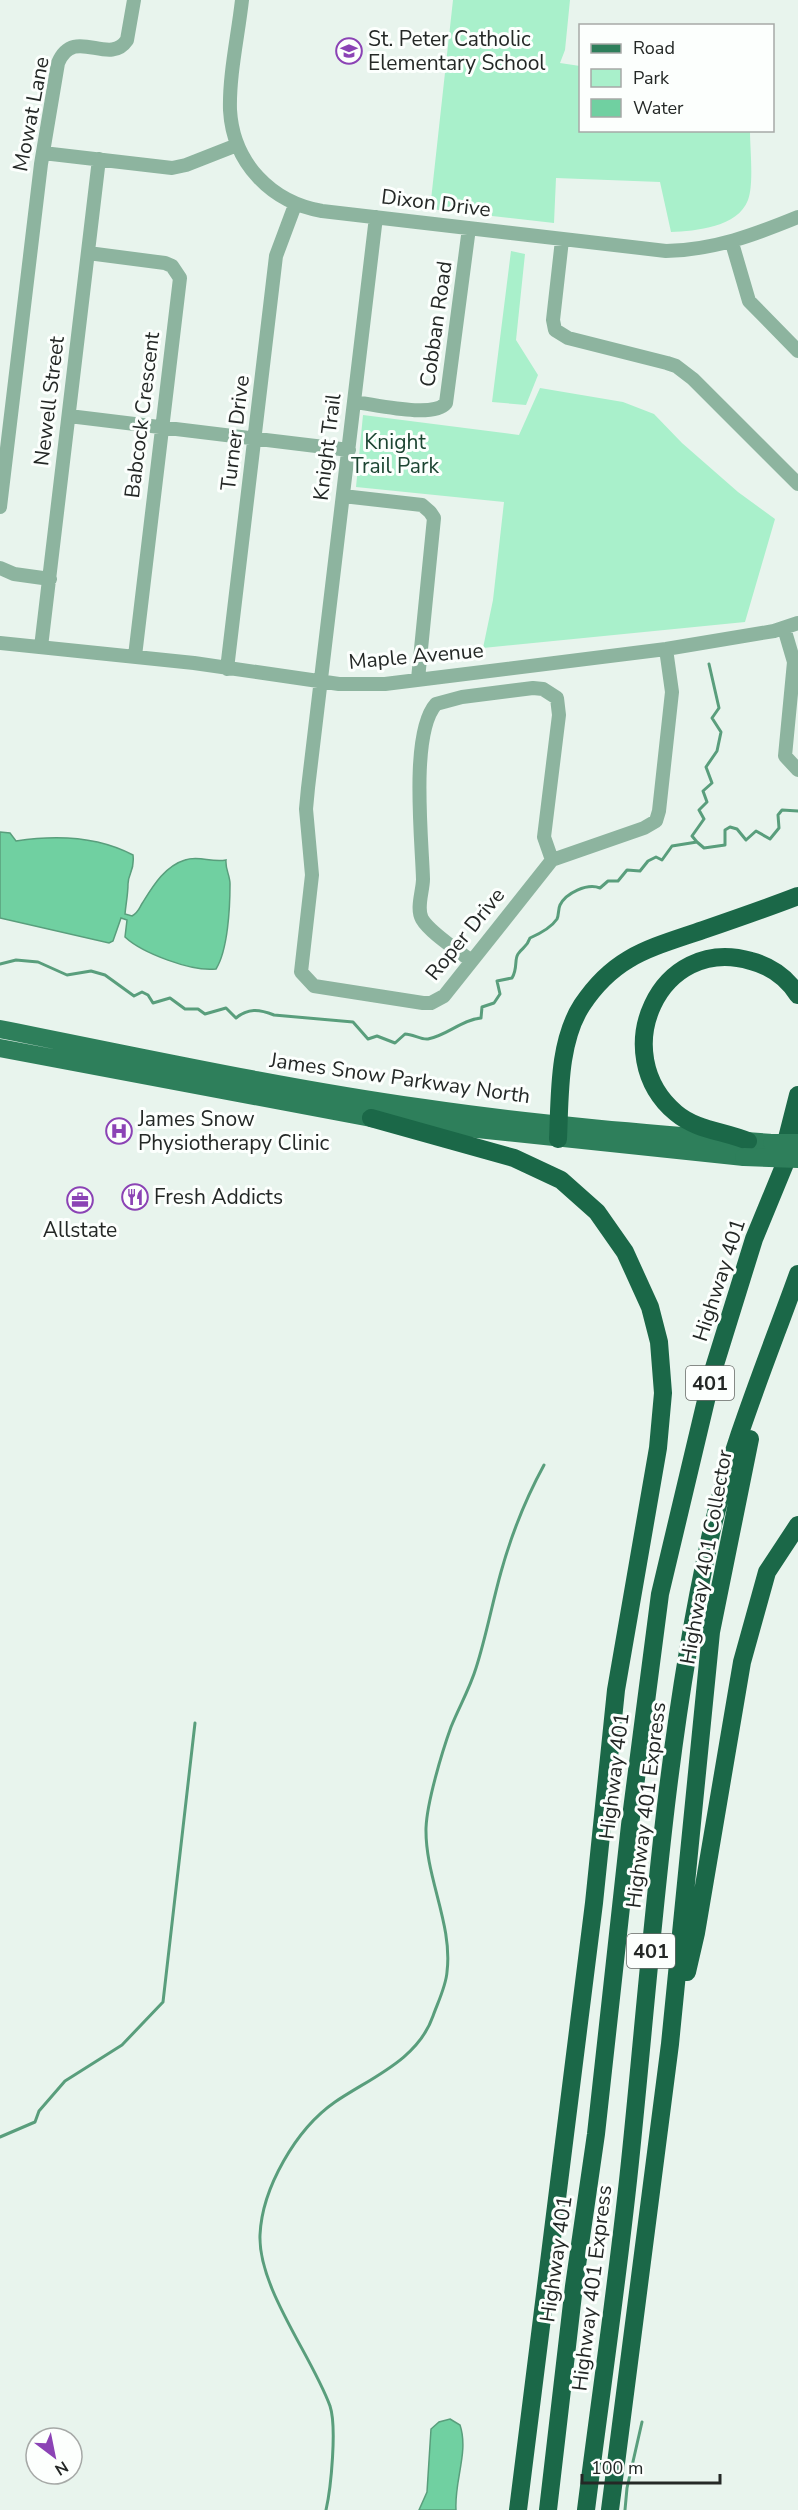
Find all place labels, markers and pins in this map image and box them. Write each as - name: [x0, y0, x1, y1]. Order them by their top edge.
- place label: St. Peter Catholic Elementary School: [368, 25, 546, 77]
- school or university icon: St. Peter Catholic Elementary School: [334, 36, 364, 66]
- place label: James Snow Physiotherapy Clinic: [137, 1105, 330, 1157]
- hospital icon: James Snow Physiotherapy Clinic: [104, 1116, 134, 1146]
- restaurant icon: Fresh Addicts: [120, 1182, 150, 1212]
- place label: Fresh Addicts: [154, 1183, 283, 1211]
- office icon: Allstate: [65, 1185, 95, 1215]
- place label: Allstate: [43, 1216, 117, 1244]

